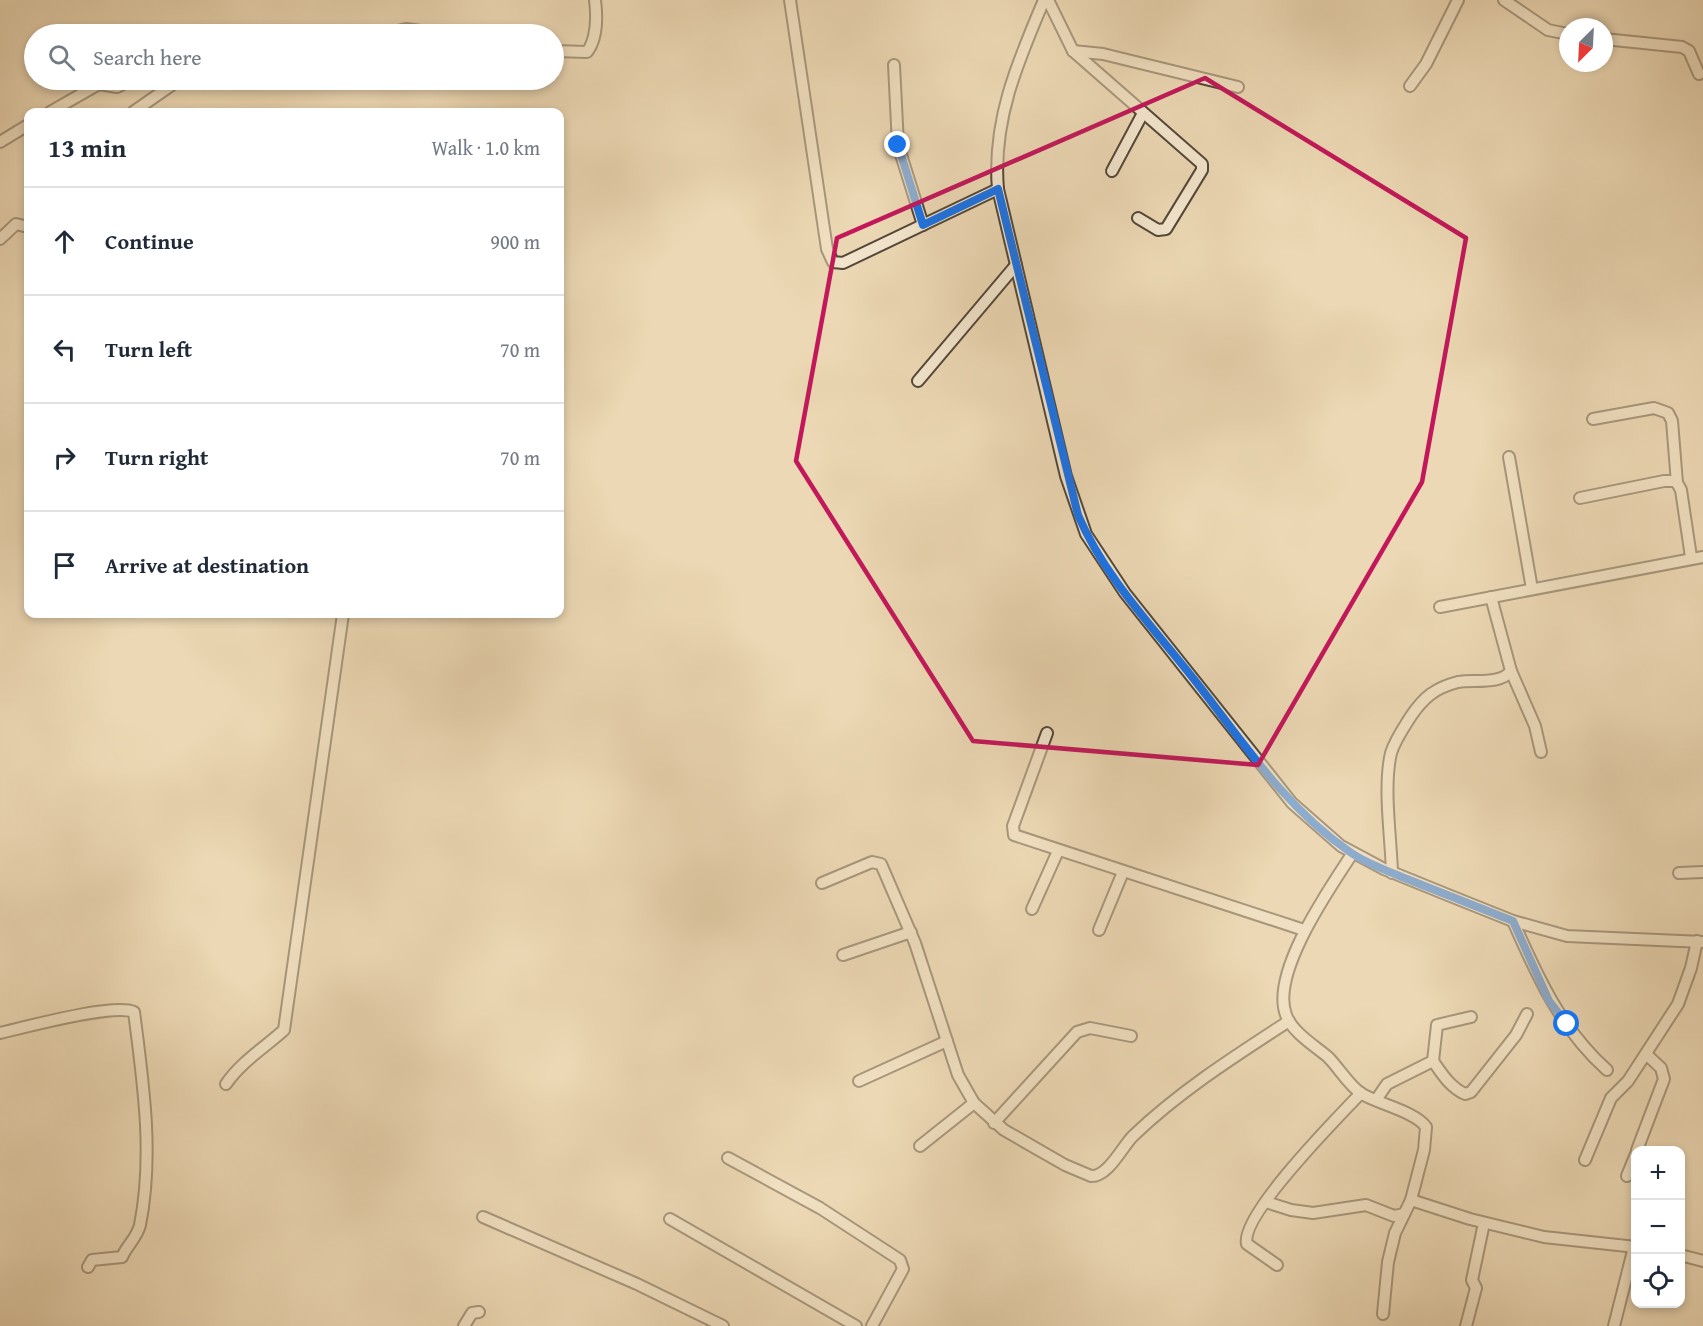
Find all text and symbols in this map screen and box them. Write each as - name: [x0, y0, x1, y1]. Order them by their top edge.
- north arrow: [1559, 18, 1613, 72]
- search box: [24, 24, 564, 90]
- icon: search: [45, 41, 78, 74]
- text: Search here: [93, 41, 202, 73]
- text: 13 min: [48, 128, 126, 167]
- route end: [884, 131, 910, 157]
- text: Walk · 1.0 km: [431, 133, 540, 162]
- icon: ahead: [48, 225, 81, 258]
- text: Continue: [105, 225, 194, 257]
- text: 900 m: [490, 227, 540, 256]
- icon: left: [48, 333, 81, 366]
- text: Turn left: [105, 333, 192, 365]
- text: 70 m: [500, 335, 540, 364]
- icon: right: [48, 441, 81, 474]
- text: Turn right: [105, 441, 208, 473]
- text: 70 m: [500, 443, 540, 472]
- icon: arrive: [48, 549, 81, 582]
- text: Arrive at destination: [105, 549, 309, 581]
- route start: [1553, 1010, 1579, 1036]
- map controls: [1631, 1146, 1685, 1308]
- button: +: [1631, 1146, 1685, 1200]
- button: −: [1631, 1200, 1685, 1254]
- button: locate: [1631, 1254, 1685, 1308]

